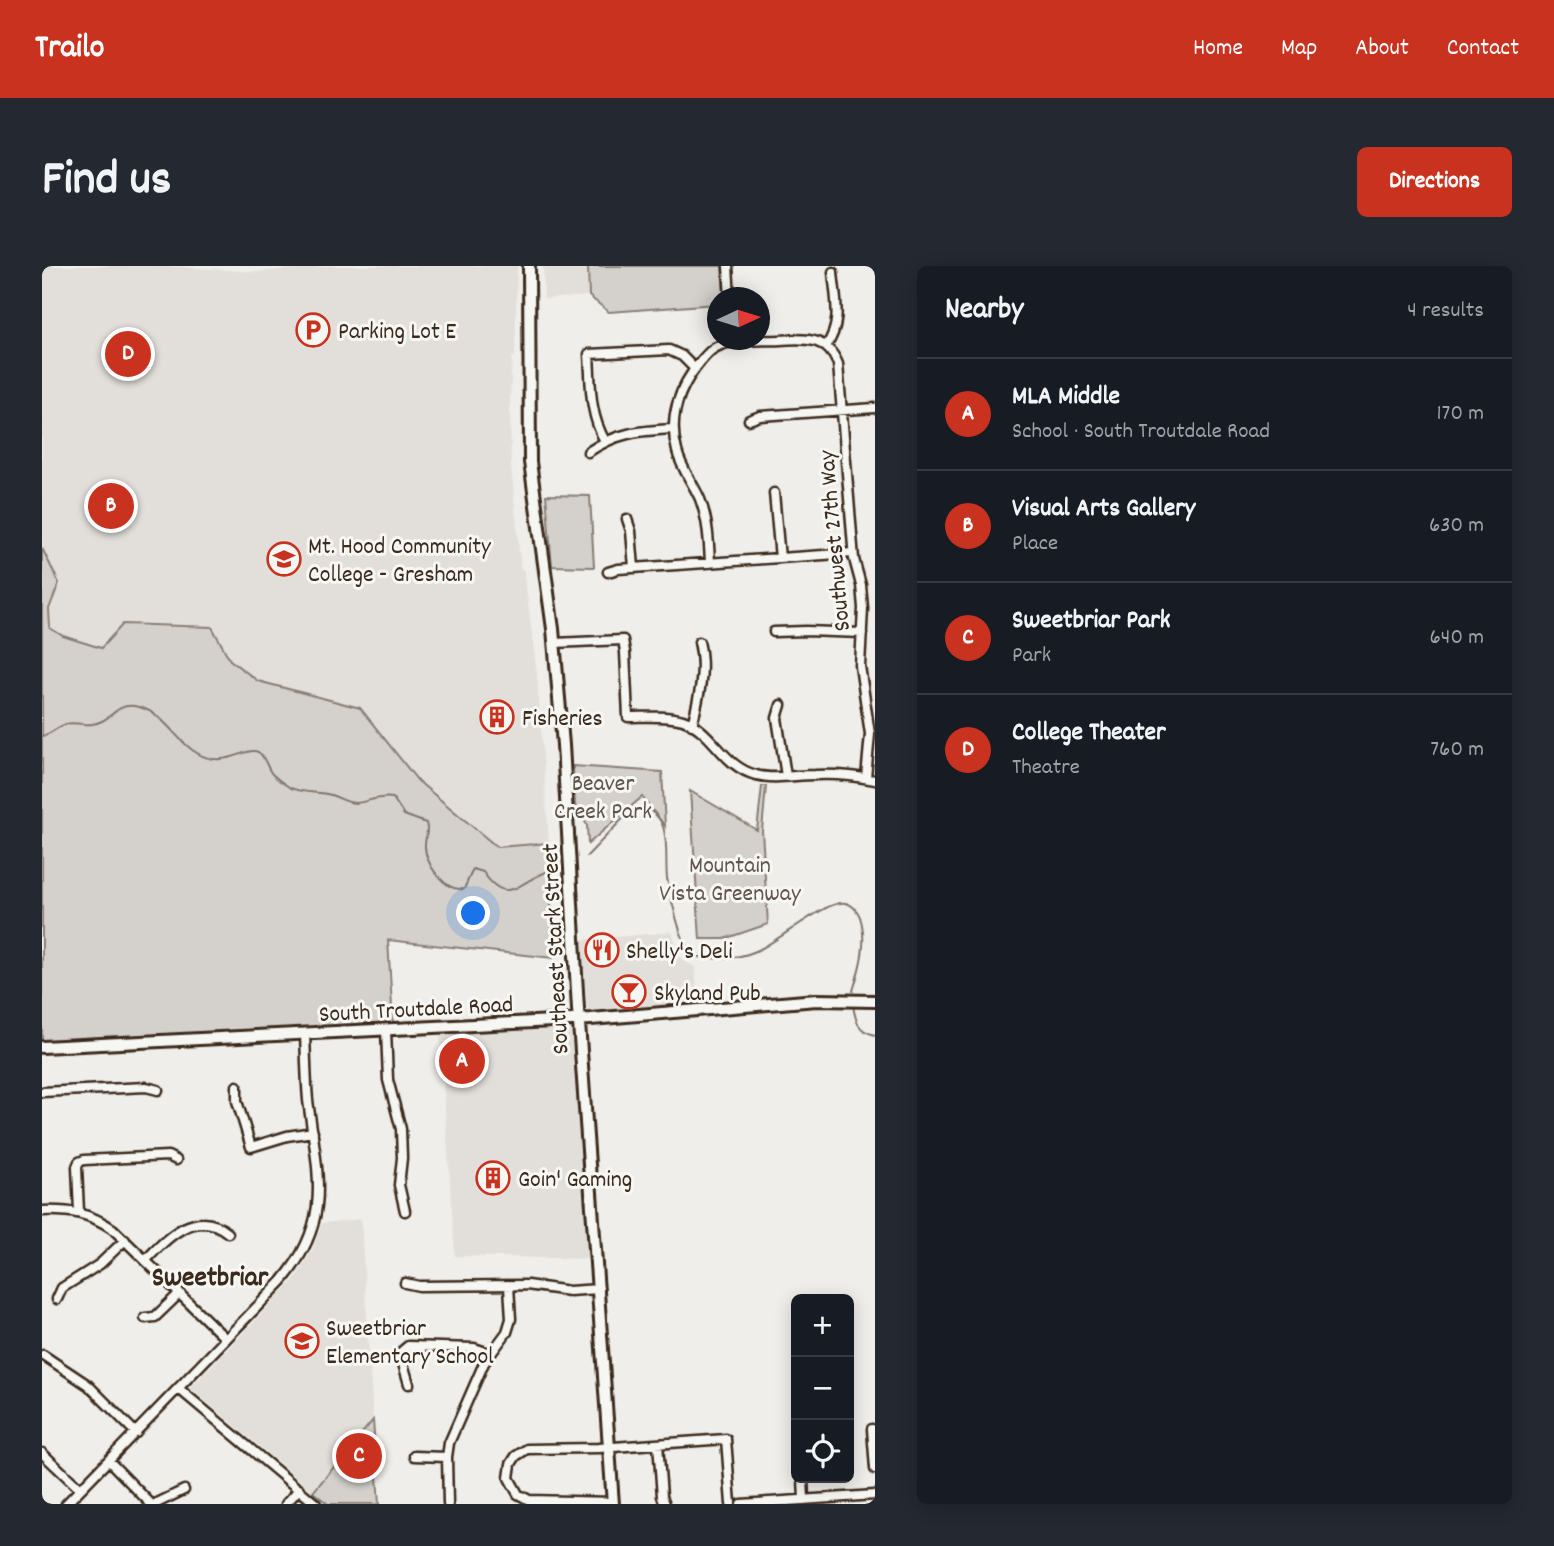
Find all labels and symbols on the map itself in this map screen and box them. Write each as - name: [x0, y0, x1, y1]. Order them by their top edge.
- north arrow: [707, 287, 770, 350]
- parking icon: Parking Lot E: [294, 311, 332, 349]
- place label: Parking Lot E: [338, 316, 456, 350]
- pin: D: [105, 328, 151, 380]
- street label: Southwest 27th Way: [811, 447, 861, 633]
- pin: B: [88, 480, 134, 532]
- place label: Mt. Hood Community College - Gresham: [308, 531, 492, 593]
- school or university icon: Mt. Hood Community College - Gresham: [265, 540, 303, 578]
- building icon: Fisheries: [478, 698, 516, 736]
- place label: Fisheries: [522, 703, 603, 737]
- park label: Beaver Creek Park: [554, 768, 652, 830]
- street label: Southeast Stark Street: [534, 842, 579, 1055]
- park label: Mountain Vista Greenway: [659, 850, 802, 912]
- your location: [456, 896, 490, 930]
- restaurant icon: Shelly's Deli: [583, 931, 621, 969]
- place label: Shelly's Deli: [626, 936, 733, 970]
- bar icon: Skyland Pub: [610, 973, 648, 1011]
- place label: Skyland Pub: [654, 978, 761, 1012]
- street label: South Troutdale Road: [318, 989, 514, 1033]
- pin: A: [439, 1035, 485, 1087]
- building icon: Goin' Gaming: [474, 1159, 512, 1197]
- place label: Goin' Gaming: [518, 1164, 632, 1198]
- district label: Sweetbriar: [152, 1260, 269, 1300]
- place label: Sweetbriar Elementary School: [326, 1313, 494, 1375]
- school or university icon: Sweetbriar Elementary School: [283, 1322, 321, 1360]
- pin: C: [336, 1430, 382, 1482]

